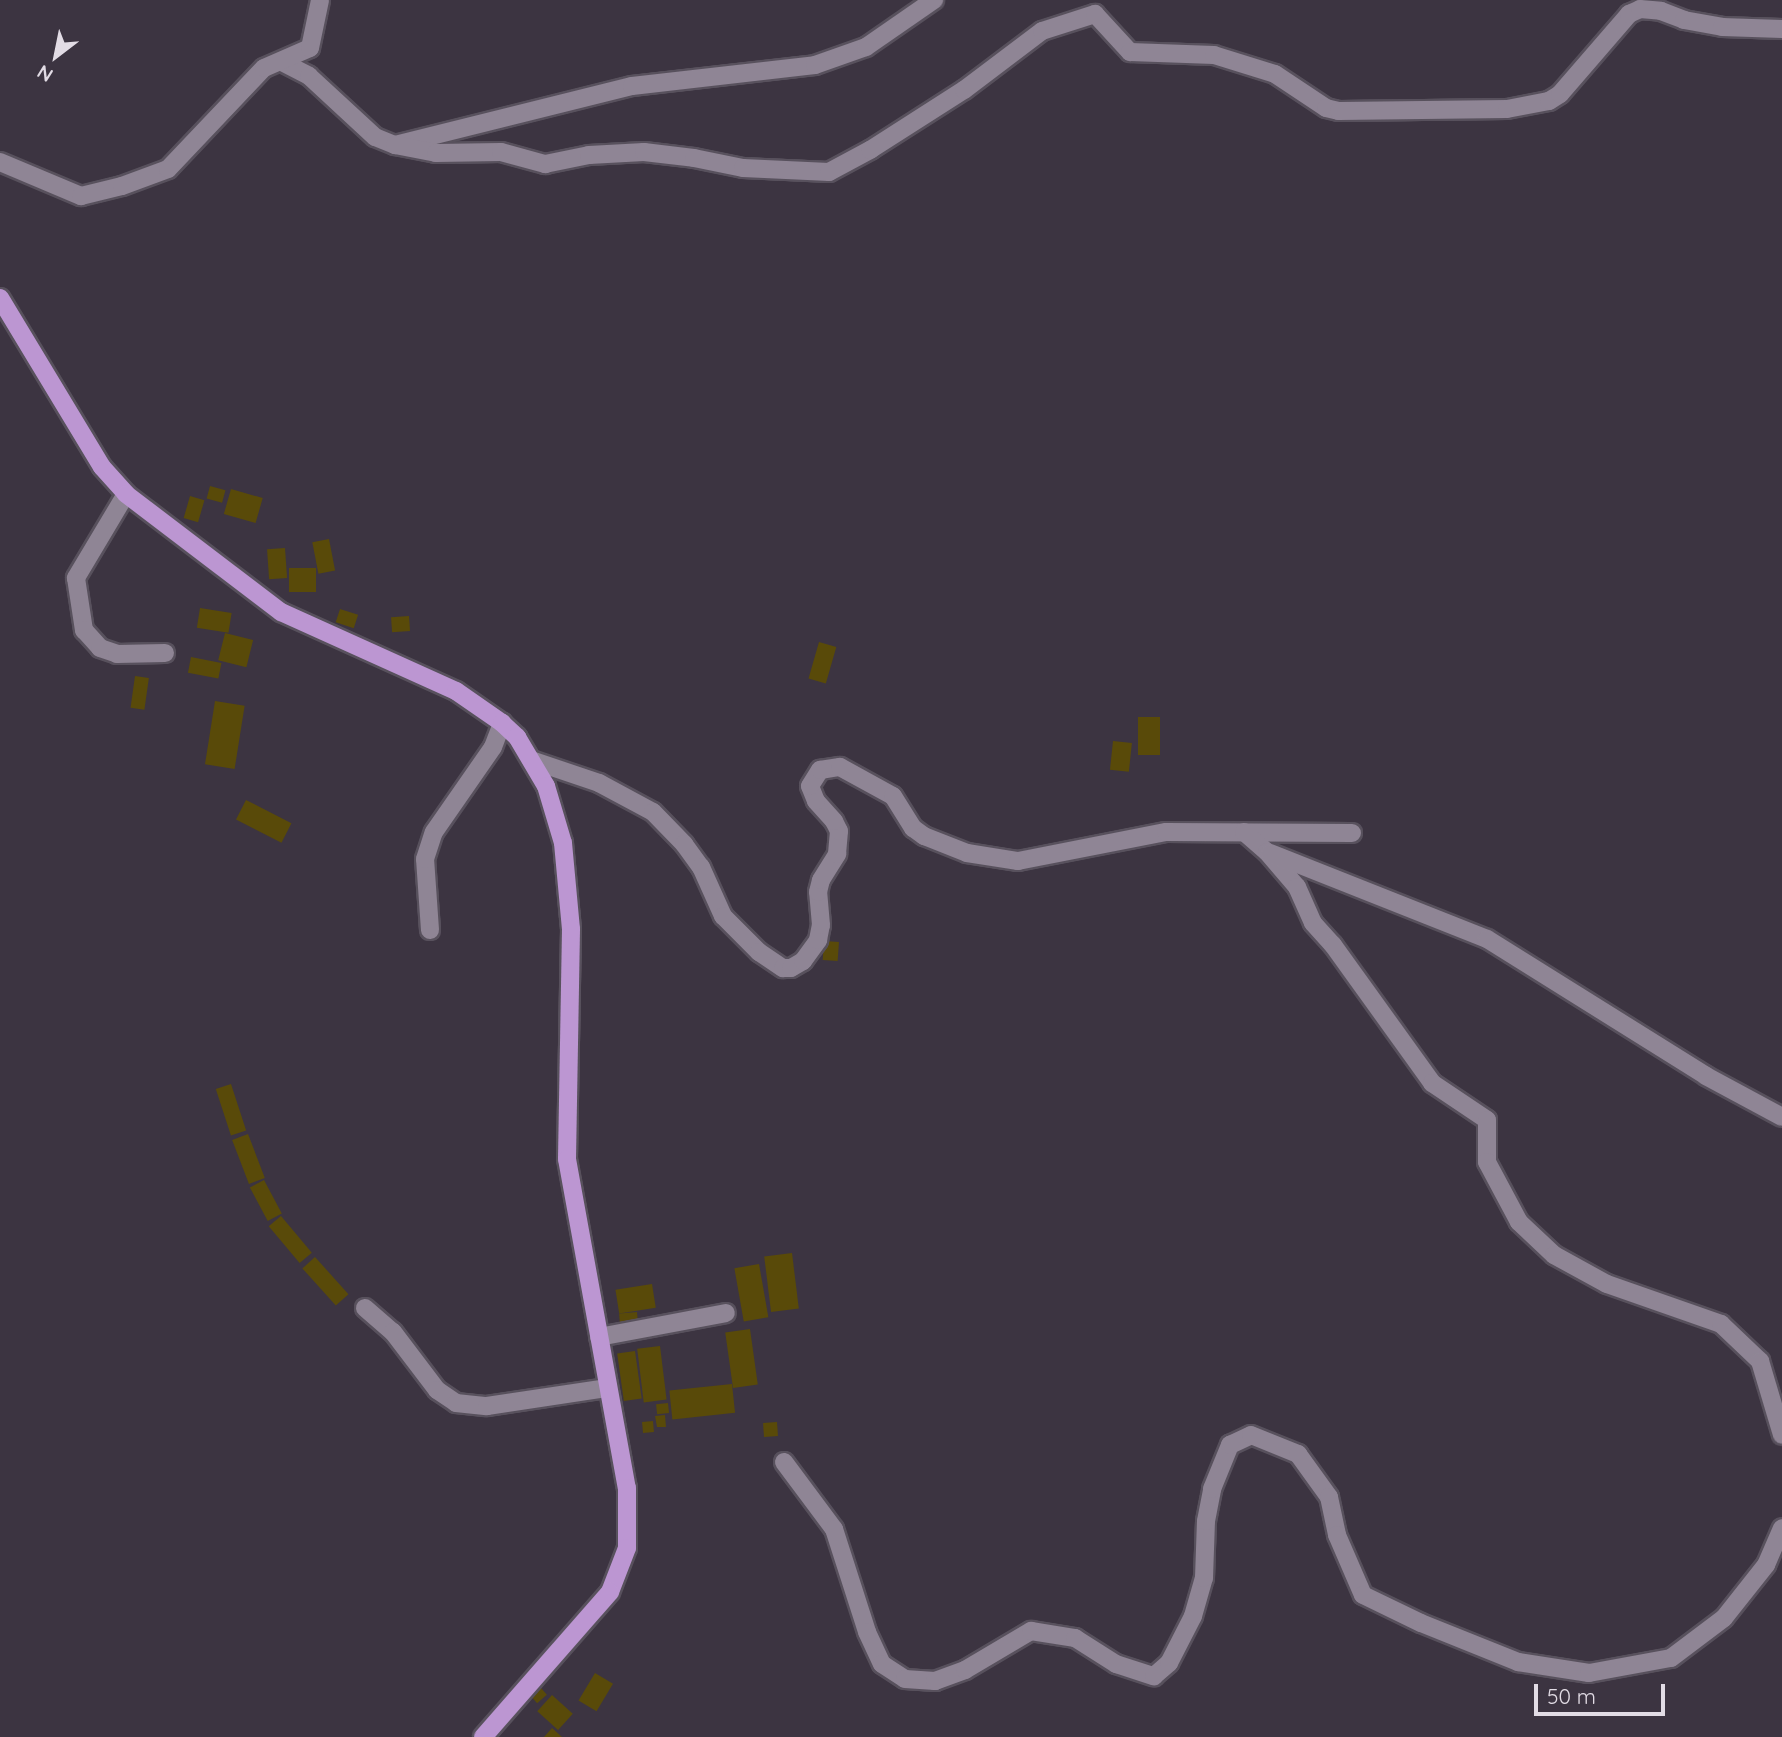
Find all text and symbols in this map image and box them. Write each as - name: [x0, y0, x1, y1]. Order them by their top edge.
- north arrow: [21, 21, 91, 91]
- text: N: [33, 60, 57, 88]
- scale bar: [1537, 1670, 1668, 1714]
- text: 50 m: [1547, 1683, 1596, 1709]

